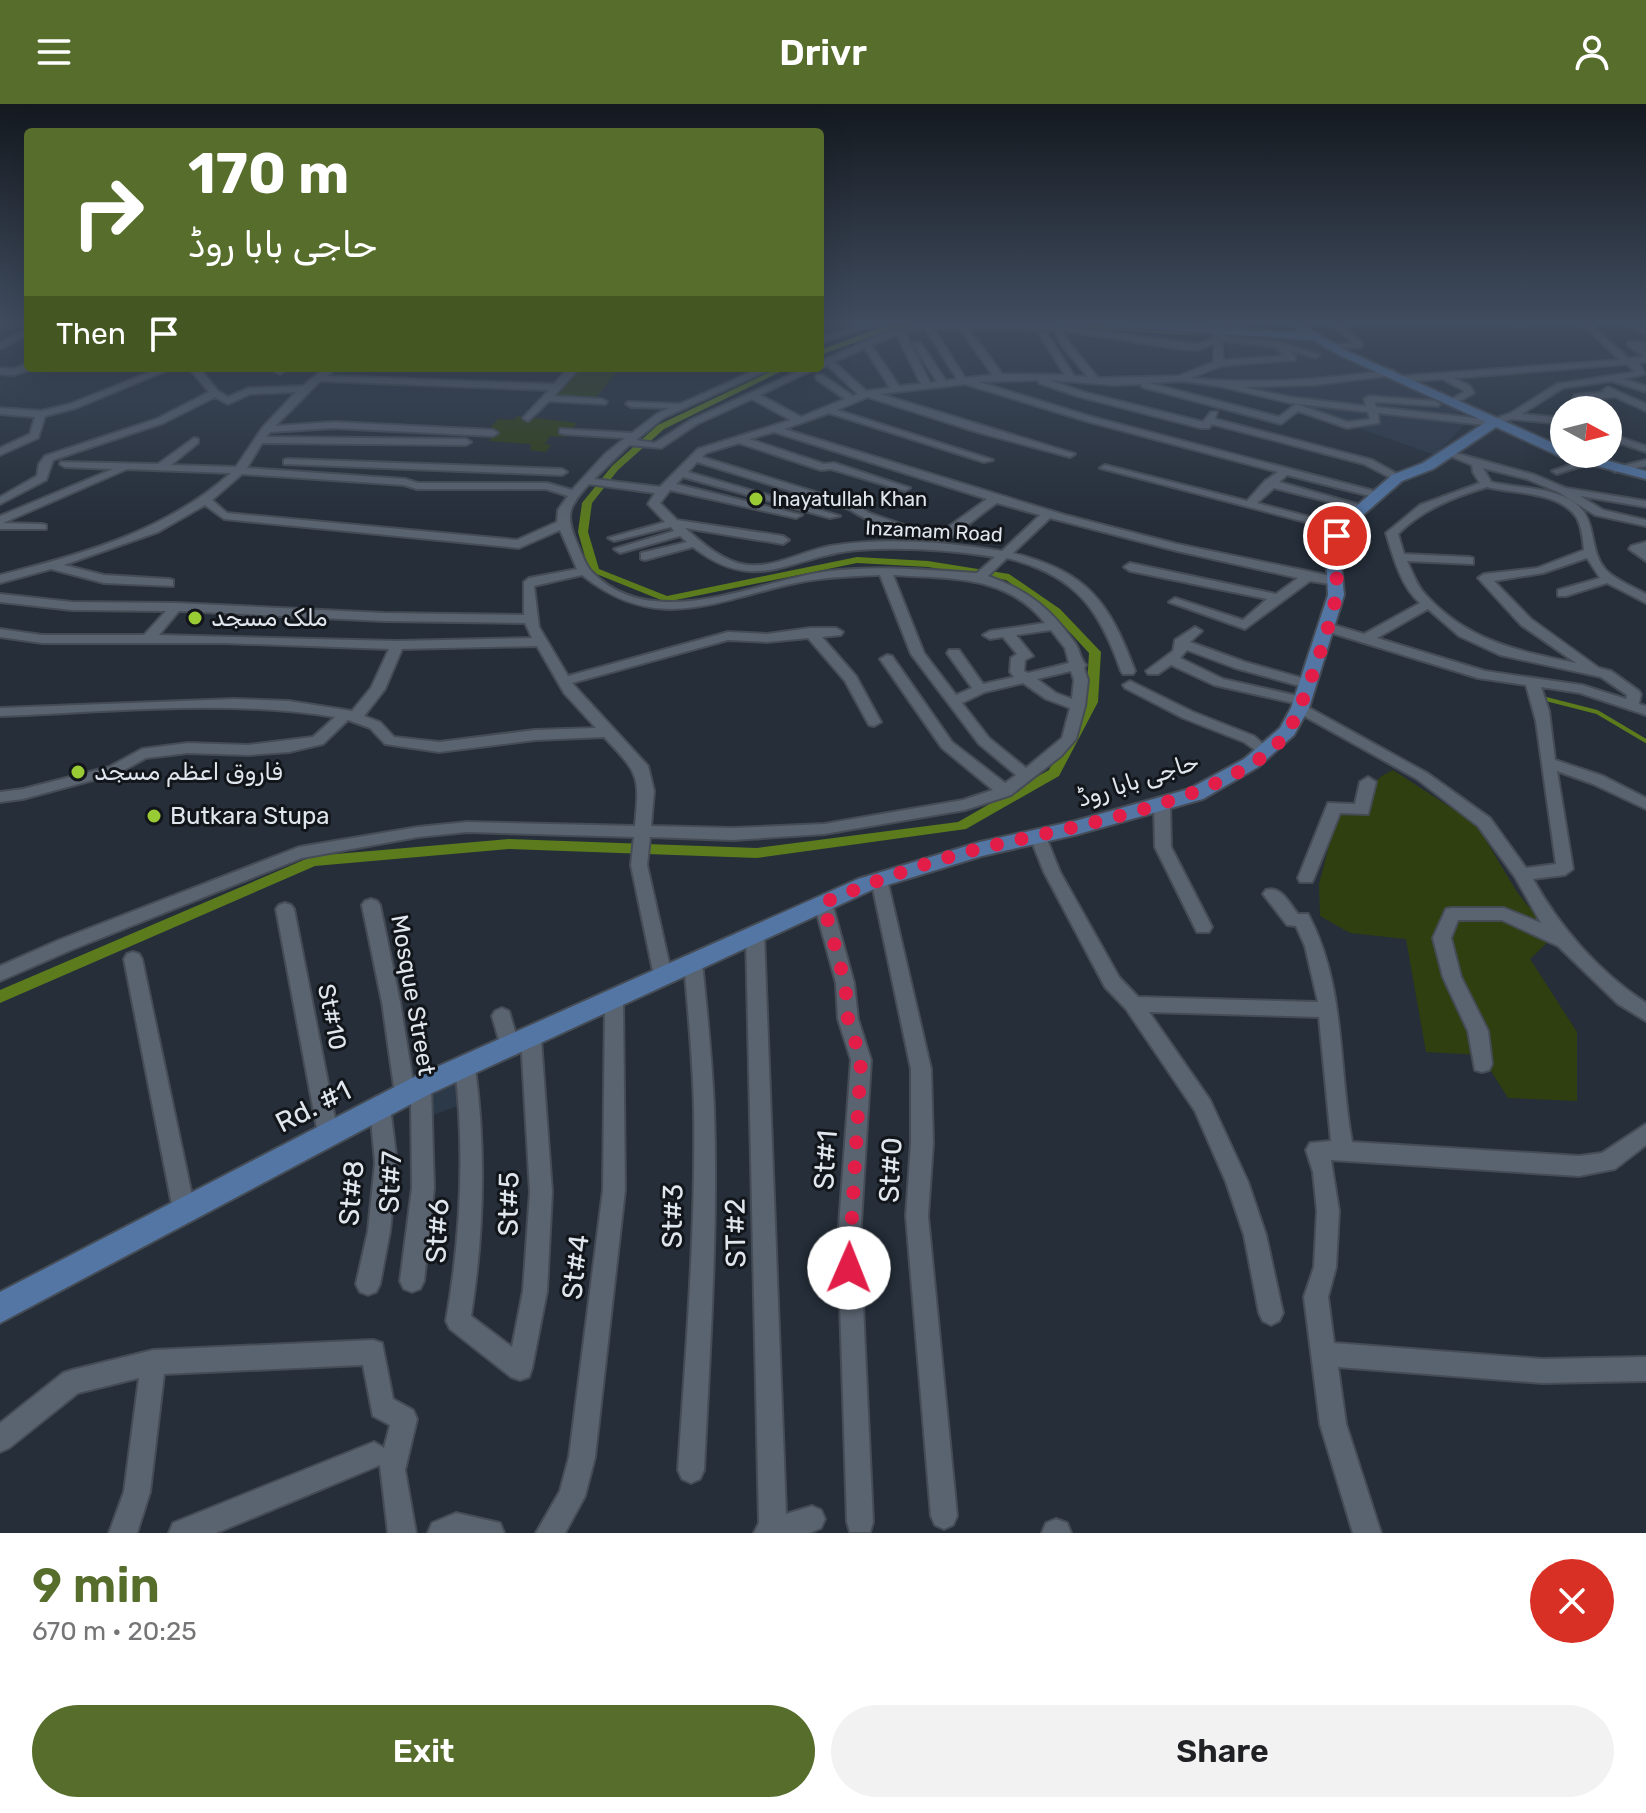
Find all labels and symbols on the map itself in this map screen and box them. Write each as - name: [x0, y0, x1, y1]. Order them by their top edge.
- north arrow: [1550, 396, 1622, 468]
- place label: Inayatullah Khan: [772, 487, 927, 511]
- marker: Inayatullah Khan: [747, 490, 765, 508]
- pin: [1303, 502, 1371, 570]
- street label: Inzamam Road: [865, 515, 1003, 547]
- place label: ملک مسجد: [211, 604, 328, 632]
- marker: ملک مسجد: [186, 609, 204, 627]
- street label: حاجی بابا روڈ: [1074, 747, 1202, 813]
- place label: فاروق اعظم مسجد: [94, 758, 283, 787]
- marker: فاروق اعظم مسجد: [69, 763, 87, 781]
- place label: Butkara Stupa: [170, 802, 330, 830]
- marker: Butkara Stupa: [145, 807, 163, 825]
- street label: Mosque Street: [385, 913, 441, 1077]
- street label: St#10: [312, 982, 352, 1052]
- street label: Rd. #1: [270, 1074, 356, 1139]
- street label: St#1: [807, 1129, 844, 1191]
- street label: St#0: [872, 1136, 909, 1204]
- street label: St#7: [372, 1150, 409, 1214]
- street label: St#8: [332, 1159, 371, 1227]
- street label: St#5: [491, 1171, 526, 1237]
- street label: St#3: [655, 1183, 690, 1249]
- street label: St#6: [419, 1198, 456, 1264]
- street label: ST#2: [718, 1198, 753, 1268]
- position arrow: [807, 1226, 891, 1310]
- street label: St#4: [555, 1233, 596, 1301]

